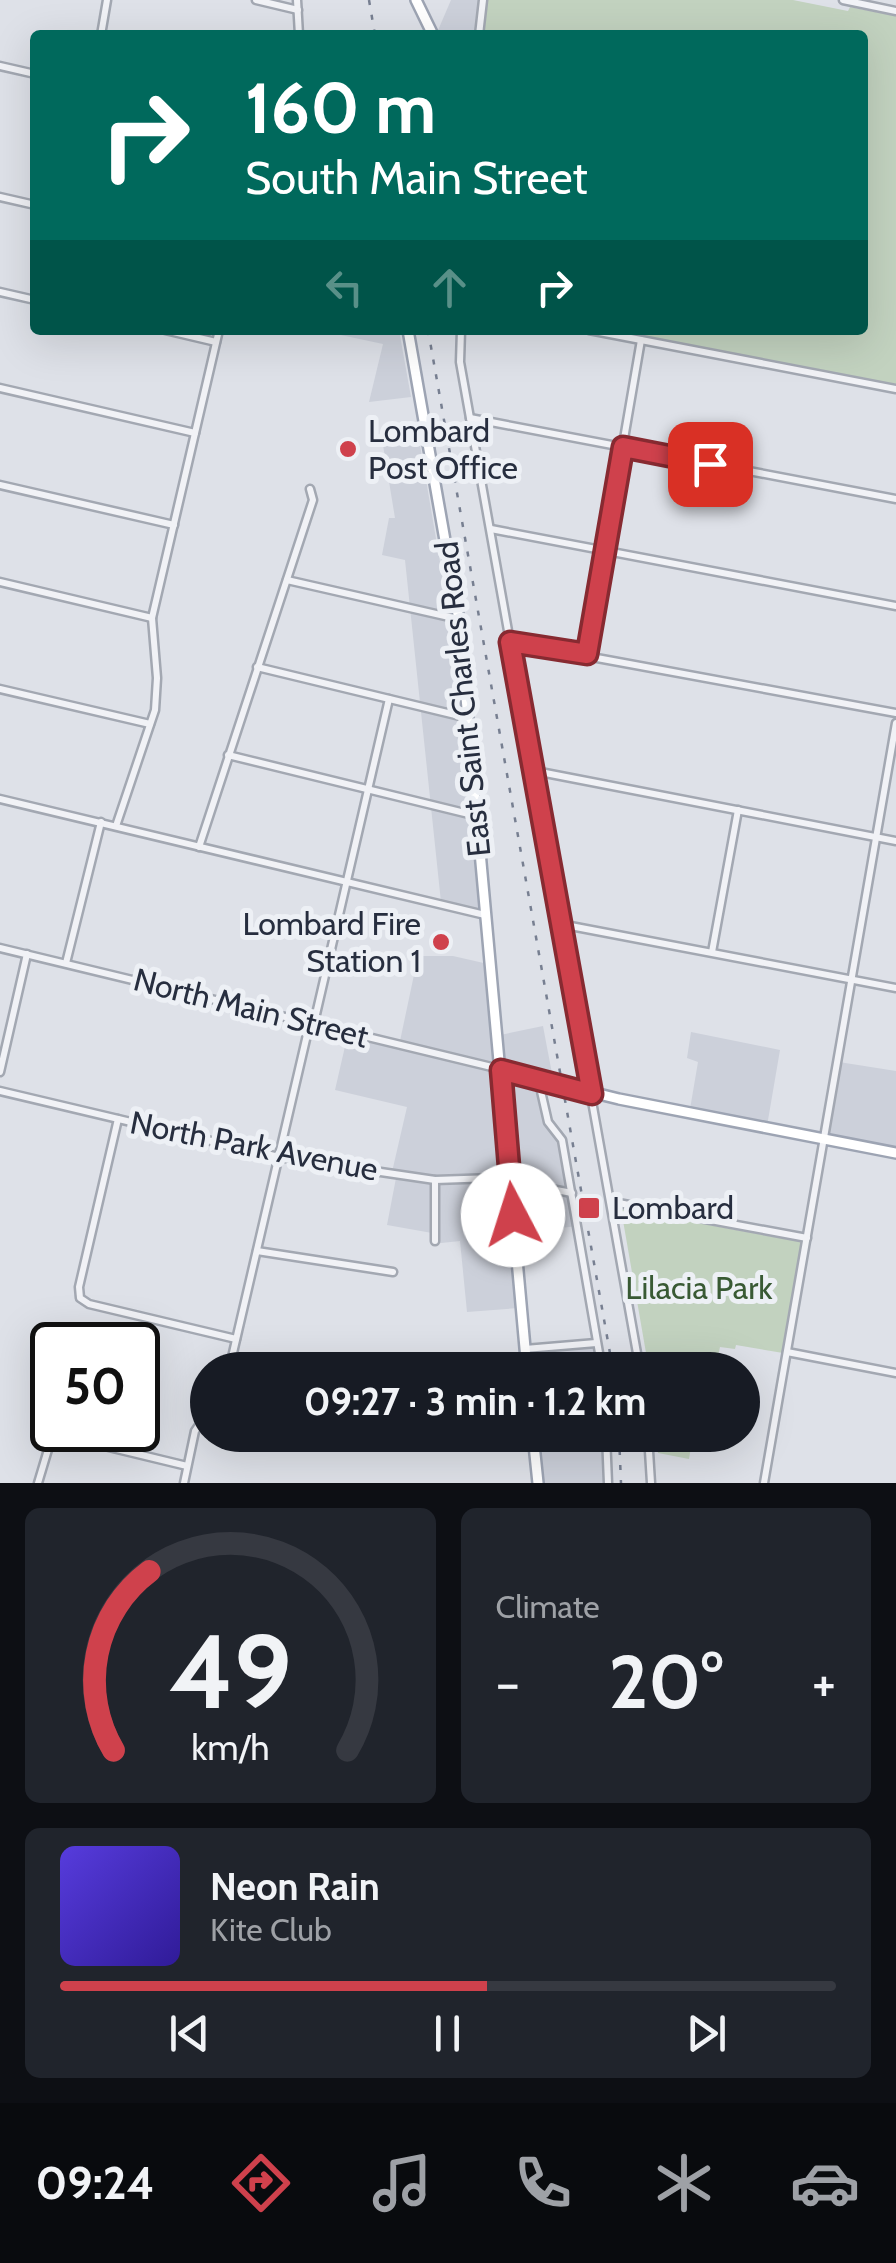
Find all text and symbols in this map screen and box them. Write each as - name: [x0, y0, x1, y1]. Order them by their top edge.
- text: 160 m: [245, 65, 436, 151]
- icon: right: [80, 70, 210, 200]
- text: South Main Street: [245, 151, 588, 205]
- icon: left: [317, 260, 372, 315]
- icon: ahead: [422, 260, 477, 315]
- icon: right: [527, 260, 582, 315]
- place label: Lombard Post Office: [368, 411, 518, 487]
- pin: [668, 422, 753, 507]
- icon: arrive: [683, 437, 738, 492]
- marker: Lombard Post Office: [337, 438, 359, 460]
- street label: East Saint Charles Road: [427, 539, 498, 859]
- place label: Lombard Fire Station 1: [242, 904, 421, 980]
- marker: Lombard Fire Station 1: [430, 931, 452, 953]
- street label: North Main Street: [130, 960, 373, 1056]
- street label: North Park Avenue: [127, 1102, 381, 1189]
- position arrow: [461, 1163, 565, 1267]
- place label: Lombard: [612, 1188, 734, 1227]
- marker: Lombard: [576, 1195, 602, 1221]
- park label: Lilacia Park: [625, 1268, 773, 1307]
- speed limit sign: 50: [30, 1322, 160, 1452]
- text: 09:27 · 3 min · 1.2 km: [304, 1378, 646, 1425]
- text: Climate: [496, 1587, 600, 1626]
- text: 49: [169, 1608, 292, 1734]
- text: 20°: [609, 1636, 723, 1727]
- text: −: [496, 1649, 520, 1716]
- text: +: [812, 1649, 836, 1716]
- text: km/h: [191, 1726, 269, 1769]
- text: Neon Rain: [210, 1863, 380, 1910]
- text: Kite Club: [210, 1910, 332, 1949]
- icon: previous: [162, 2006, 217, 2061]
- icon: pause: [420, 2006, 475, 2061]
- icon: next: [679, 2006, 734, 2061]
- icon: directions: [226, 2148, 296, 2218]
- icon: music: [367, 2148, 437, 2218]
- icon: phone: [508, 2148, 578, 2218]
- icon: climate: [649, 2148, 719, 2218]
- icon: car: [790, 2148, 860, 2218]
- text: 09:24: [36, 2156, 154, 2210]

